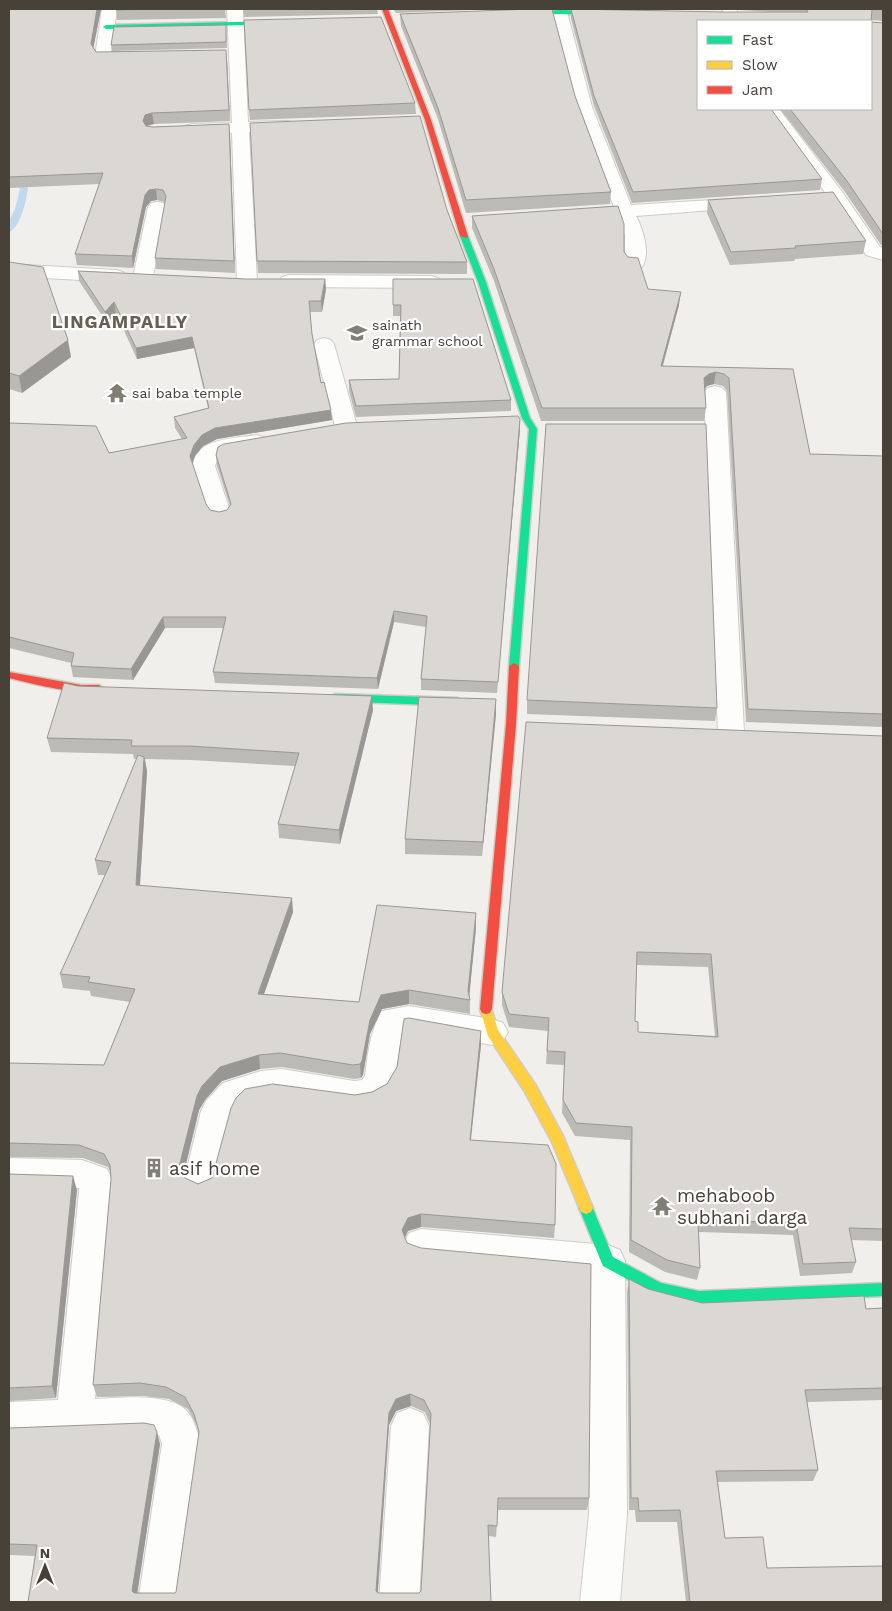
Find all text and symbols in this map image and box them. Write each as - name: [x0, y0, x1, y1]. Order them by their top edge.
- legend: [697, 20, 872, 110]
- text: Fast: [742, 31, 774, 49]
- text: Slow: [742, 56, 778, 74]
- text: Jam: [742, 81, 773, 99]
- district label: LINGAMPALLY: [52, 311, 188, 332]
- place label: sainath grammar school: [372, 317, 483, 349]
- school or university icon: sainath grammar school: [346, 322, 368, 344]
- temple icon: sai baba temple: [106, 382, 128, 404]
- place label: sai baba temple: [132, 385, 242, 401]
- building icon: asif home: [143, 1157, 165, 1179]
- place label: asif home: [169, 1157, 260, 1180]
- place label: mehaboob subhani darga: [677, 1184, 808, 1229]
- temple icon: mehaboob subhani darga: [651, 1195, 673, 1217]
- north arrow: [20, 1541, 70, 1591]
- text: N: [40, 1545, 50, 1561]

